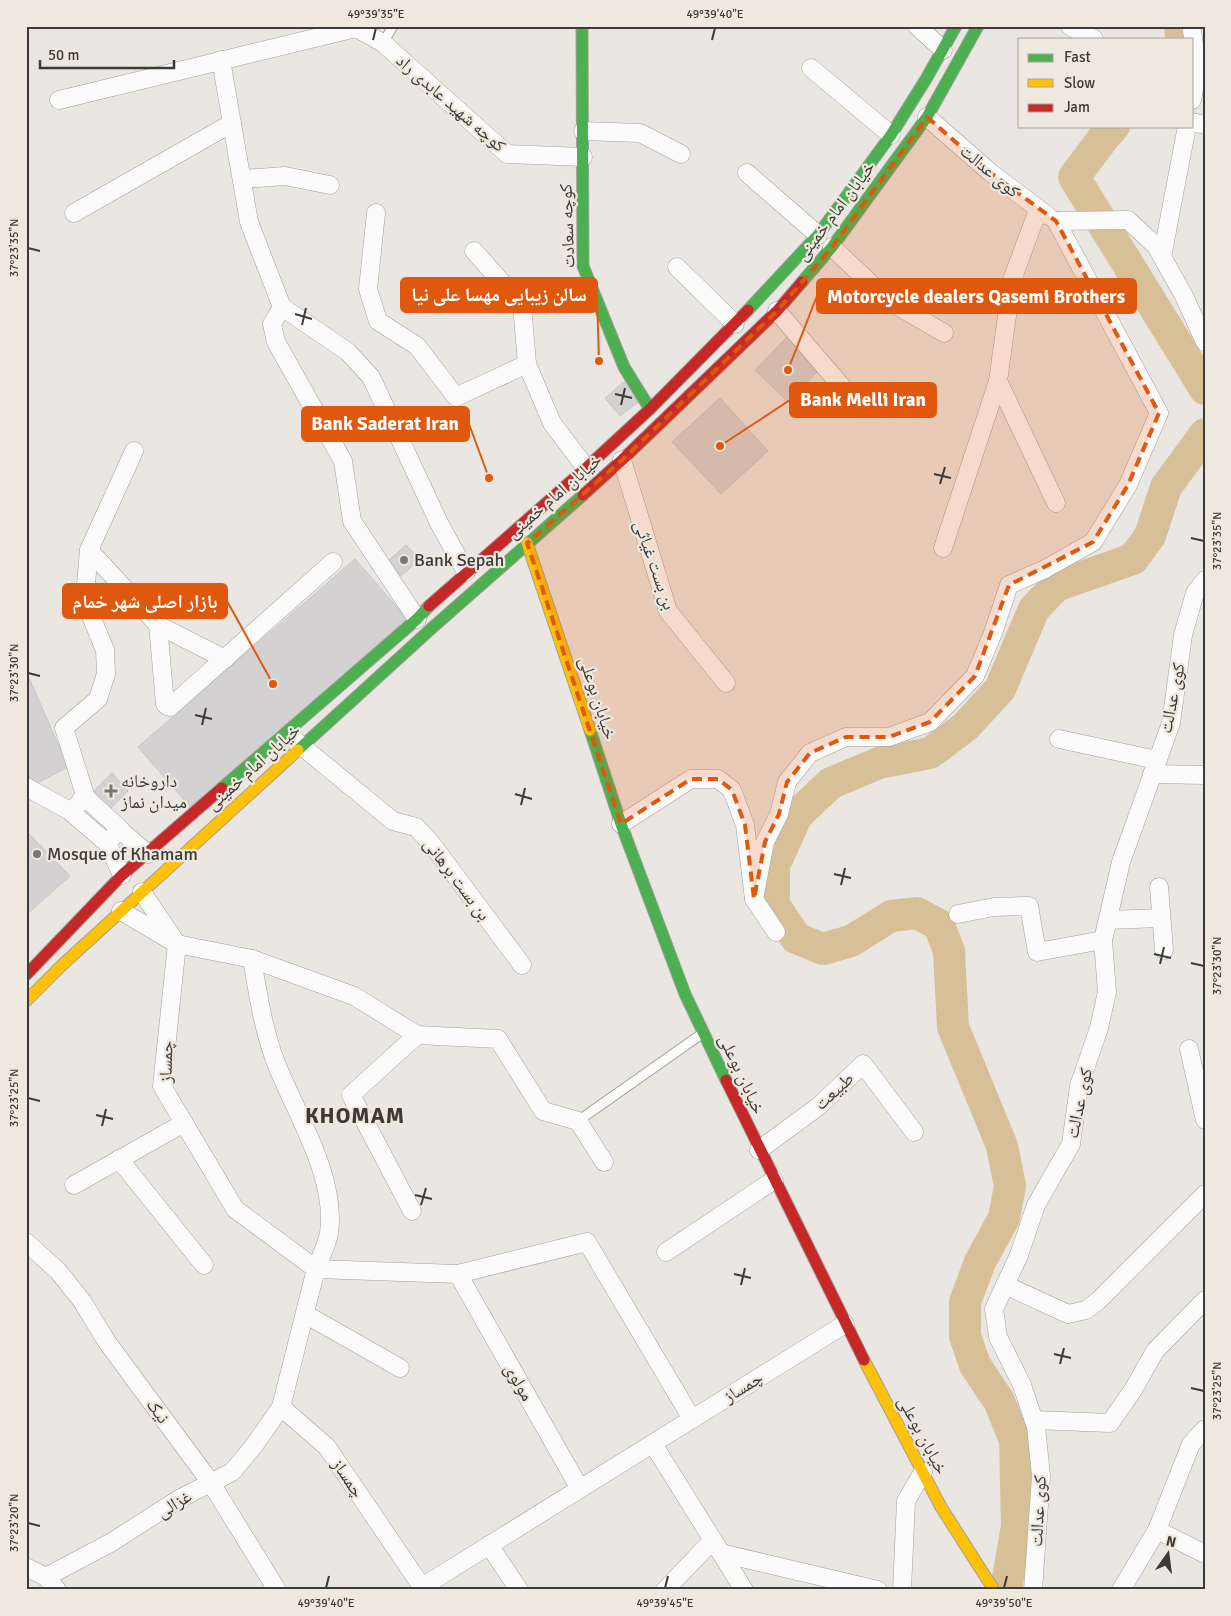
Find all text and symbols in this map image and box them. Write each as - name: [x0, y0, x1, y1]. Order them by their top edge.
- text: 49°39'35"E: [347, 7, 405, 22]
- text: 49°39'40"E: [686, 7, 744, 22]
- scale bar: [40, 38, 174, 70]
- legend: [1018, 38, 1194, 128]
- text: 50 m: [48, 46, 79, 64]
- text: Fast: [1064, 48, 1091, 66]
- street label: کوچه شهید عابدی راد: [392, 49, 511, 157]
- text: Slow: [1064, 74, 1095, 92]
- text: Jam: [1064, 98, 1090, 116]
- street label: کوی عدالت: [956, 140, 1025, 203]
- street label: خیابان امام خمینی: [790, 157, 880, 266]
- street label: کوچه سعادت: [555, 183, 579, 269]
- text: 37°23'35"N: [7, 219, 22, 277]
- callout: سالن زیبایی مهسا علی نیا: [401, 278, 597, 312]
- callout: Motorcycle dealers Qasemi Brothers: [817, 279, 1136, 313]
- text: سالن زیبایی مهسا علی نیا: [411, 283, 587, 307]
- text: Motorcycle dealers Qasemi Brothers: [827, 285, 1125, 309]
- callout: Bank Melli Iran: [790, 383, 936, 417]
- text: Bank Melli Iran: [800, 388, 926, 412]
- callout: Bank Saderat Iran: [302, 407, 469, 441]
- text: Bank Saderat Iran: [311, 412, 459, 436]
- street label: خیابان امام خمینی: [502, 449, 607, 544]
- text: 37°23'35"N: [1210, 512, 1225, 570]
- street label: بن بست غیاثی: [629, 517, 681, 613]
- place label: Bank Sepah: [414, 549, 504, 571]
- marker: Bank Sepah: [398, 554, 410, 566]
- callout: بازار اصلی شهر خمام: [63, 584, 227, 618]
- text: بازار اصلی شهر خمام: [73, 590, 217, 615]
- text: 37°23'30"N: [7, 644, 22, 702]
- street label: خیابان بوعلی: [574, 654, 622, 742]
- street label: کوی عدالت: [1154, 660, 1190, 735]
- street label: خیابان امام خمینی: [201, 719, 305, 816]
- place label: داروخانه میدان نماز: [120, 770, 187, 813]
- marker: داروخانه میدان نماز: [105, 785, 117, 797]
- street label: بن بست برهانی: [419, 833, 495, 925]
- place label: Mosque of Khamam: [47, 843, 198, 865]
- marker: Mosque of Khamam: [31, 848, 43, 860]
- text: 37°23'30"N: [1210, 937, 1225, 995]
- street label: خیابان بوعلی: [714, 1031, 770, 1117]
- street label: چمساز: [154, 1040, 178, 1085]
- street label: کوی عدالت: [1061, 1065, 1097, 1140]
- street label: طبيعت: [810, 1067, 858, 1115]
- text: 37°23'25"N: [7, 1069, 22, 1127]
- district label: KHOMAM: [305, 1102, 405, 1129]
- street label: مولوی: [499, 1359, 539, 1405]
- text: 37°23'25"N: [1210, 1362, 1225, 1420]
- street label: چمساز: [718, 1366, 767, 1408]
- street label: خیابان بوعلی: [893, 1392, 953, 1478]
- street label: نیک: [142, 1394, 174, 1428]
- street label: چمساز: [326, 1453, 369, 1502]
- street label: کوی عدالت: [1025, 1474, 1051, 1547]
- street label: غزالی: [153, 1485, 195, 1523]
- text: 37°23'20"N: [7, 1494, 22, 1552]
- north arrow: [1144, 1528, 1194, 1578]
- text: N: [1164, 1532, 1178, 1551]
- text: 49°39'40"E: [297, 1596, 355, 1611]
- text: 49°39'45"E: [636, 1596, 694, 1611]
- text: 49°39'50"E: [975, 1596, 1033, 1611]

